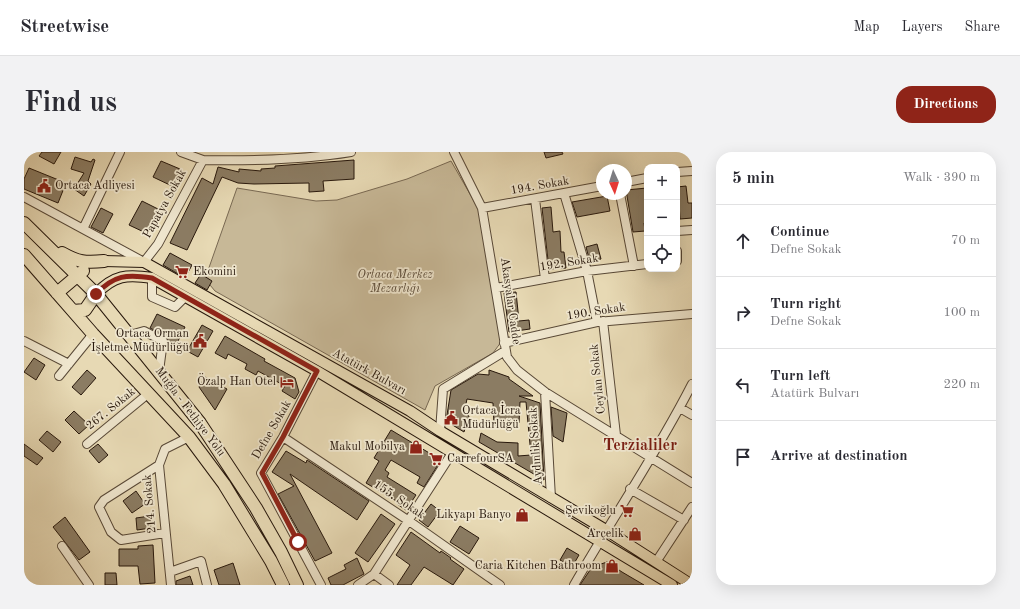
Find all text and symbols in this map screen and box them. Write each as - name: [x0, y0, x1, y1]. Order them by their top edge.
- text: Streetwise: [20, 18, 109, 37]
- text: Map: [854, 20, 880, 34]
- text: Layers: [902, 20, 943, 34]
- text: Share: [965, 20, 1000, 34]
- button: Directions: [896, 86, 996, 123]
- text: Find us: [24, 90, 117, 118]
- north arrow: [596, 164, 632, 200]
- map controls: [644, 164, 680, 272]
- button: +: [644, 164, 680, 200]
- street label: Papatya Sokak: [141, 167, 189, 241]
- text: 5 min: [732, 170, 775, 187]
- text: Walk · 390 m: [903, 171, 980, 184]
- street label: 194. Sokak: [510, 175, 570, 197]
- public building icon: Ortaca Adliyesi: [36, 178, 52, 194]
- place label: Ortaca Adliyesi: [55, 180, 135, 192]
- button: −: [644, 200, 680, 236]
- text: Continue: [770, 225, 829, 240]
- icon: ahead: [732, 230, 754, 252]
- text: 70 m: [951, 234, 980, 247]
- button: locate: [644, 236, 680, 272]
- text: Defne Sokak: [770, 243, 842, 256]
- street label: 192. Sokak: [539, 252, 599, 274]
- street label: Akasyalar Cadde: [498, 257, 522, 346]
- supermarket icon: Ekomini: [174, 264, 190, 280]
- place label: Ekomini: [193, 266, 236, 278]
- park label: Ortaca Merkez Mezarlığı: [357, 269, 433, 295]
- route end: [87, 285, 105, 303]
- text: Turn right: [770, 297, 841, 312]
- street label: 190. Sokak: [566, 301, 626, 323]
- icon: right: [732, 302, 754, 324]
- text: 100 m: [943, 306, 980, 319]
- text: Defne Sokak: [770, 315, 842, 328]
- place label: Ortaca Orman İşletme Müdürlüğü: [91, 328, 190, 354]
- public building icon: Ortaca Orman İşletme Müdürlüğü: [192, 333, 208, 349]
- street label: Ceylan Sokak: [588, 343, 608, 415]
- street label: Atatürk Bulvarı: [330, 347, 408, 397]
- street label: Muğla - Fethiye Yolu: [153, 365, 228, 459]
- text: Turn left: [770, 369, 830, 384]
- place label: Özalp Han Otel: [197, 372, 276, 388]
- hotel icon: Özalp Han Otel: [279, 374, 295, 390]
- icon: left: [732, 374, 754, 396]
- text: 220 m: [943, 378, 980, 391]
- street label: 267. Sokak: [84, 386, 138, 432]
- text: Atatürk Bulvarı: [770, 387, 859, 400]
- street label: Defne Sokak: [250, 398, 294, 462]
- place label: Ortaca İcra Müdürlüğü: [462, 401, 521, 431]
- street label: Aydınlık Sokak: [527, 407, 545, 485]
- public building icon: Ortaca İcra Müdürlüğü: [443, 410, 459, 426]
- district label: Terzialiler: [603, 438, 677, 454]
- shop icon: Makul Mobilya: [408, 439, 424, 455]
- place label: Makul Mobilya: [329, 441, 405, 453]
- icon: arrive: [732, 446, 754, 468]
- text: Arrive at destination: [770, 449, 908, 464]
- supermarket icon: CarrefourSA: [428, 451, 444, 467]
- place label: CarrefourSA: [447, 453, 514, 465]
- street label: 214. Sokak: [141, 474, 159, 534]
- street label: 155. Sokak: [371, 478, 428, 522]
- supermarket icon: Şevikoğlu: [619, 503, 635, 519]
- place label: Şevikoğlu: [565, 505, 617, 517]
- shop icon: Likyapı Banyo: [514, 507, 530, 523]
- place label: Likyapı Banyo: [436, 509, 511, 521]
- shop icon: Arçelik: [627, 526, 643, 542]
- place label: Arçelik: [586, 528, 624, 540]
- route start: [289, 533, 307, 551]
- shop icon: Caria Kitchen Bathroom: [604, 558, 620, 574]
- place label: Caria Kitchen Bathroom: [475, 560, 601, 572]

